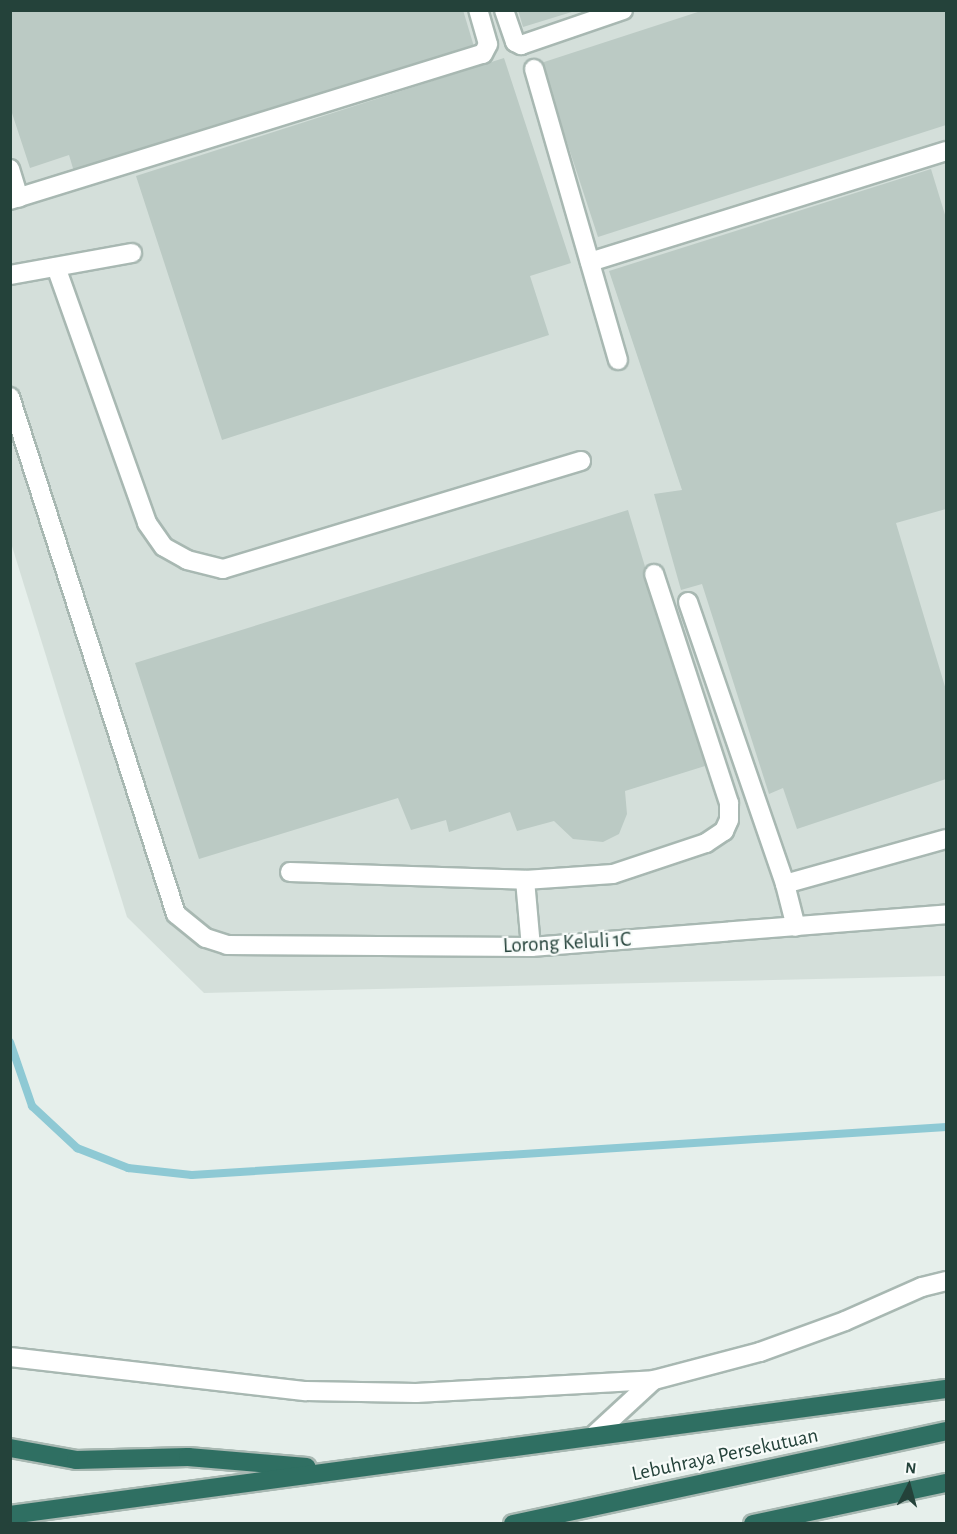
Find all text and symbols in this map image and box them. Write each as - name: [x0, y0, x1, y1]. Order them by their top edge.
- street label: Lorong Keluli 1C: [502, 927, 632, 959]
- street label: Lebuhraya Persekutuan: [629, 1423, 821, 1487]
- north arrow: [879, 1456, 939, 1516]
- text: N: [905, 1460, 917, 1477]

